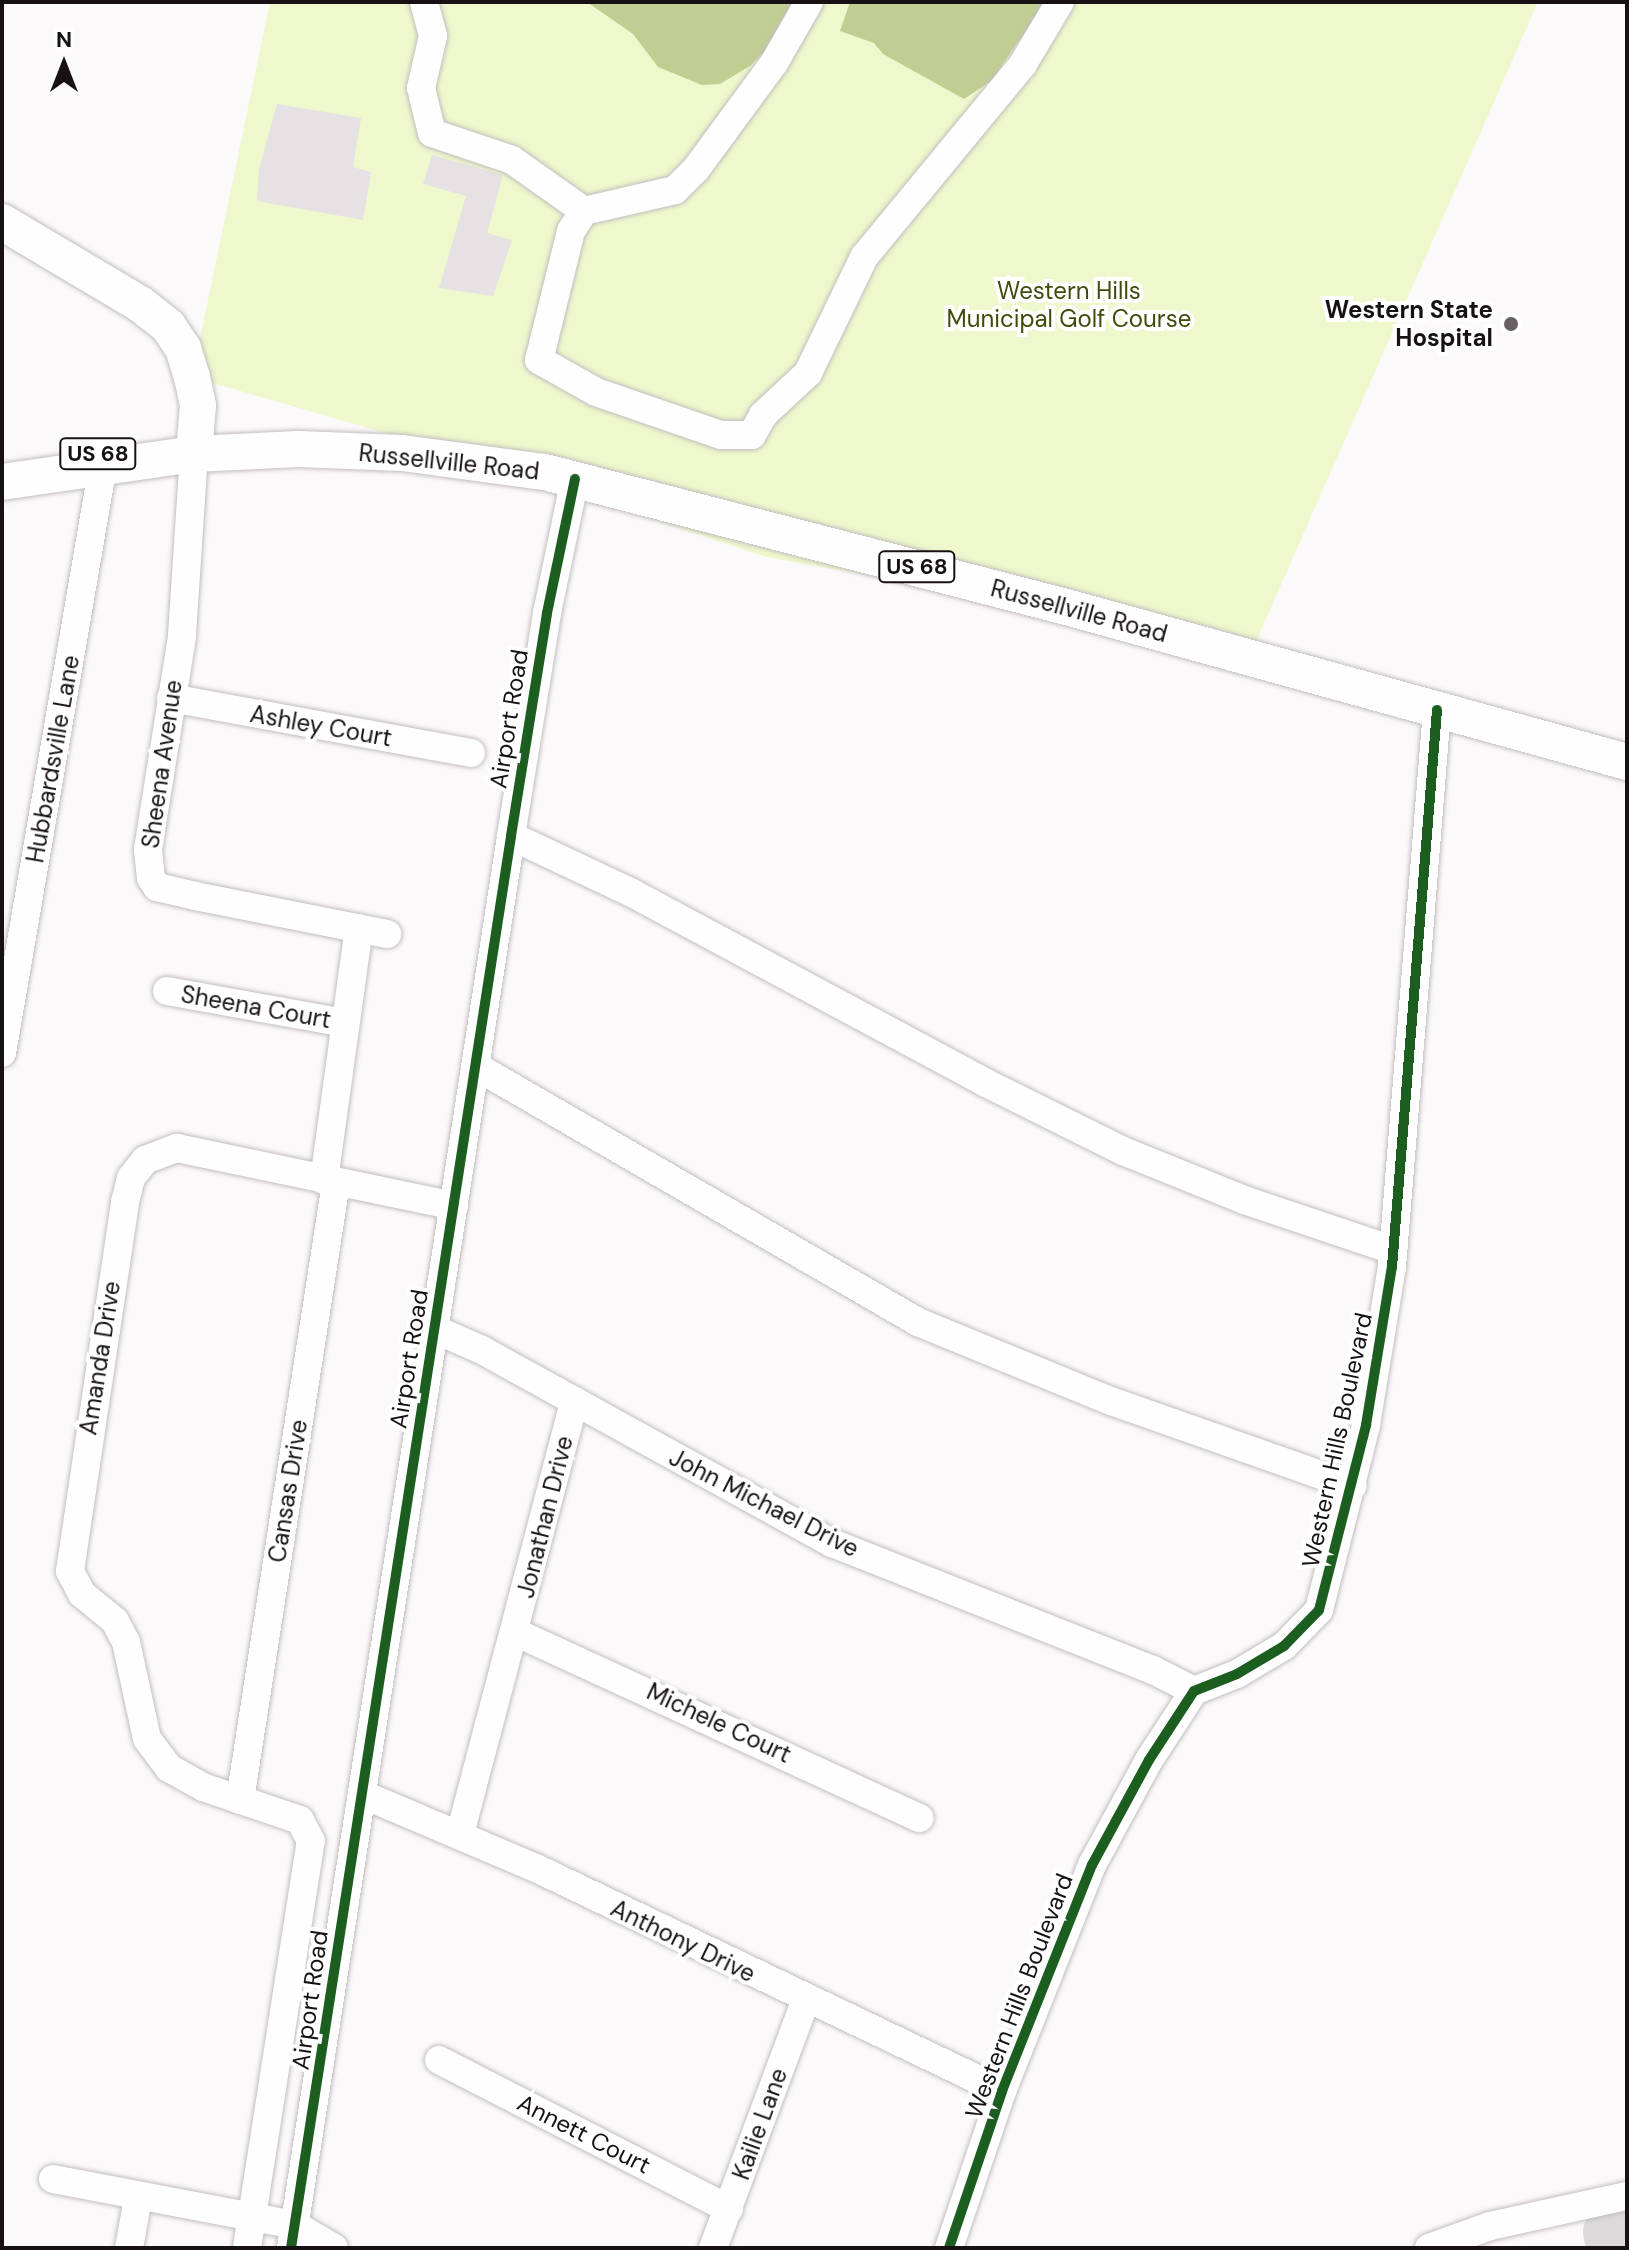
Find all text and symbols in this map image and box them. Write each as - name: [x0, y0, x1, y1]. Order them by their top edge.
- north arrow: [24, 24, 104, 104]
- text: N: [56, 25, 72, 54]
- park label: Western Hills Municipal Golf Course: [947, 277, 1191, 333]
- place label: Western State Hospital: [1325, 296, 1493, 352]
- marker: Western State Hospital: [1500, 313, 1522, 335]
- road number: US 68: [58, 436, 138, 472]
- street label: Russellville Road: [357, 438, 541, 486]
- road number: US 68: [877, 549, 957, 585]
- street label: Russellville Road: [988, 574, 1170, 648]
- street label: Airport Road: [484, 647, 534, 791]
- street label: Hubbardsville Lane: [21, 653, 85, 865]
- street label: Sheena Avenue: [136, 678, 188, 850]
- street label: Ashley Court: [248, 699, 394, 753]
- street label: Sheena Court: [179, 980, 333, 1034]
- street label: Amanda Drive: [74, 1279, 126, 1437]
- street label: Airport Road: [384, 1287, 434, 1431]
- street label: Western Hills Boulevard: [1296, 1310, 1378, 1570]
- street label: Cansas Drive: [262, 1417, 314, 1565]
- street label: Jonathan Drive: [511, 1433, 579, 1601]
- street label: John Michael Drive: [664, 1443, 864, 1563]
- street label: Michele Court: [642, 1677, 796, 1769]
- street label: Western Hills Boulevard: [959, 1870, 1079, 2122]
- street label: Anthony Drive: [606, 1894, 760, 1988]
- street label: Airport Road: [286, 1928, 334, 2072]
- street label: Kailie Lane: [727, 2064, 793, 2184]
- street label: Annett Court: [513, 2088, 655, 2180]

